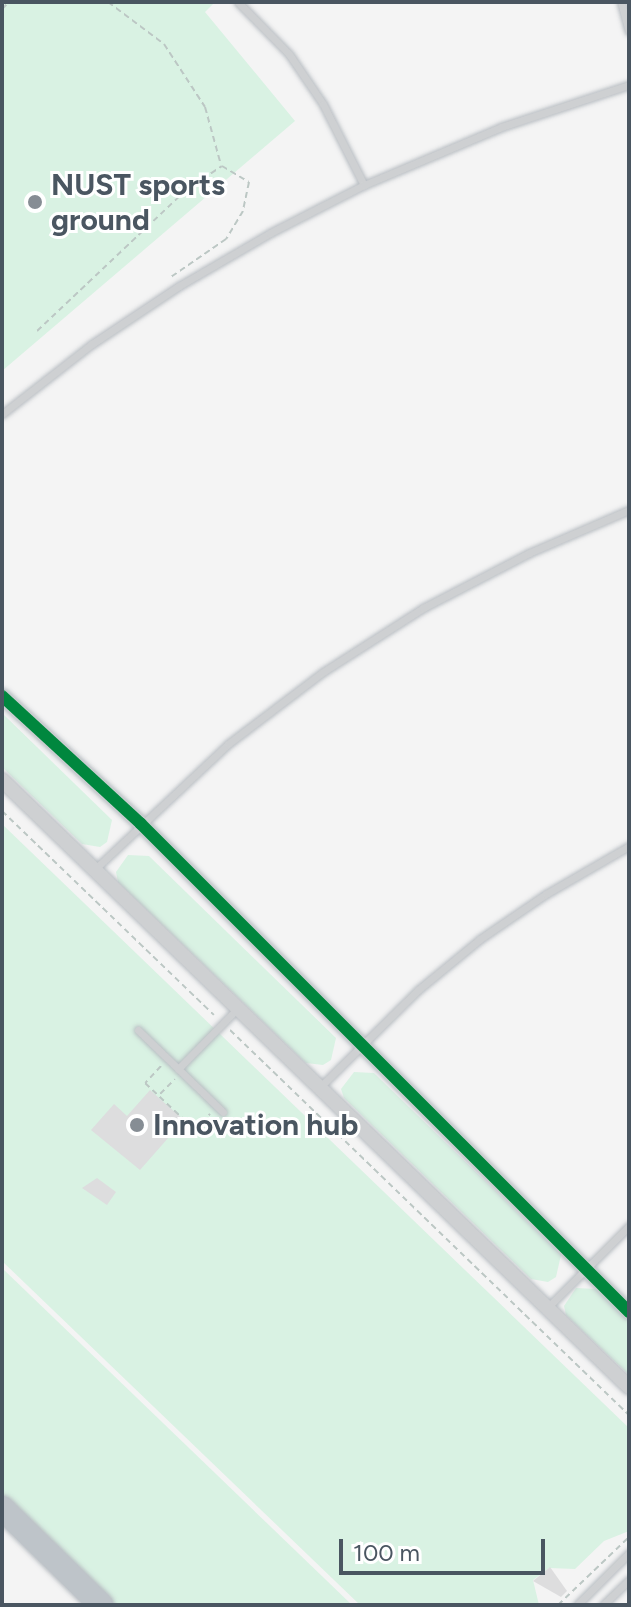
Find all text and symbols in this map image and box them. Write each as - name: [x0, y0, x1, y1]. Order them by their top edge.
- place label: NUST sports ground: [51, 167, 225, 238]
- marker: NUST sports ground: [26, 193, 44, 211]
- place label: Innovation hub: [153, 1107, 358, 1143]
- marker: Innovation hub: [128, 1116, 146, 1134]
- scale bar: [343, 1523, 549, 1573]
- text: 100 m: [353, 1538, 420, 1567]

